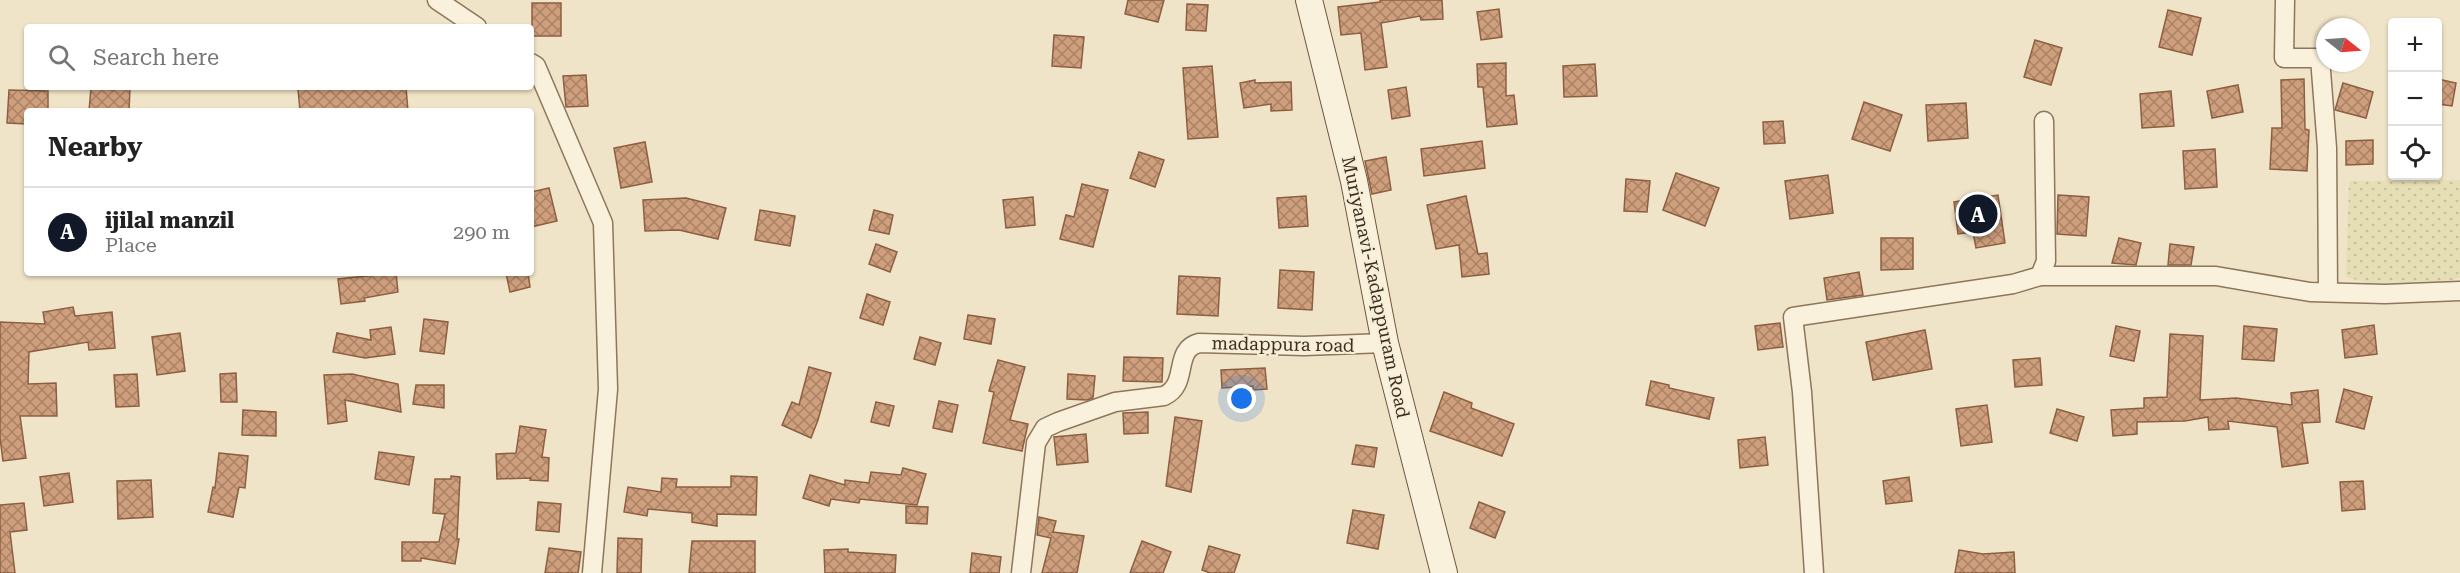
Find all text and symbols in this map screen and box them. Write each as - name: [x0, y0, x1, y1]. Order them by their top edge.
- north arrow: [2316, 18, 2370, 72]
- map controls: [2388, 18, 2442, 180]
- button: +: [2388, 18, 2442, 72]
- search box: [24, 24, 534, 90]
- icon: search: [45, 41, 78, 74]
- text: Search here: [93, 45, 219, 70]
- button: −: [2388, 72, 2442, 126]
- button: locate: [2388, 126, 2442, 180]
- text: Nearby: [48, 132, 142, 162]
- street label: Muriyanavi-Kadappuram Road: [1338, 154, 1414, 420]
- pin: A: [1958, 192, 1998, 236]
- text: ijilal manzil: [105, 208, 234, 233]
- text: A: [60, 220, 75, 244]
- text: 290 m: [453, 220, 510, 244]
- text: Place: [105, 233, 157, 257]
- street label: madappura road: [1211, 332, 1355, 356]
- your location: [1227, 384, 1256, 413]

